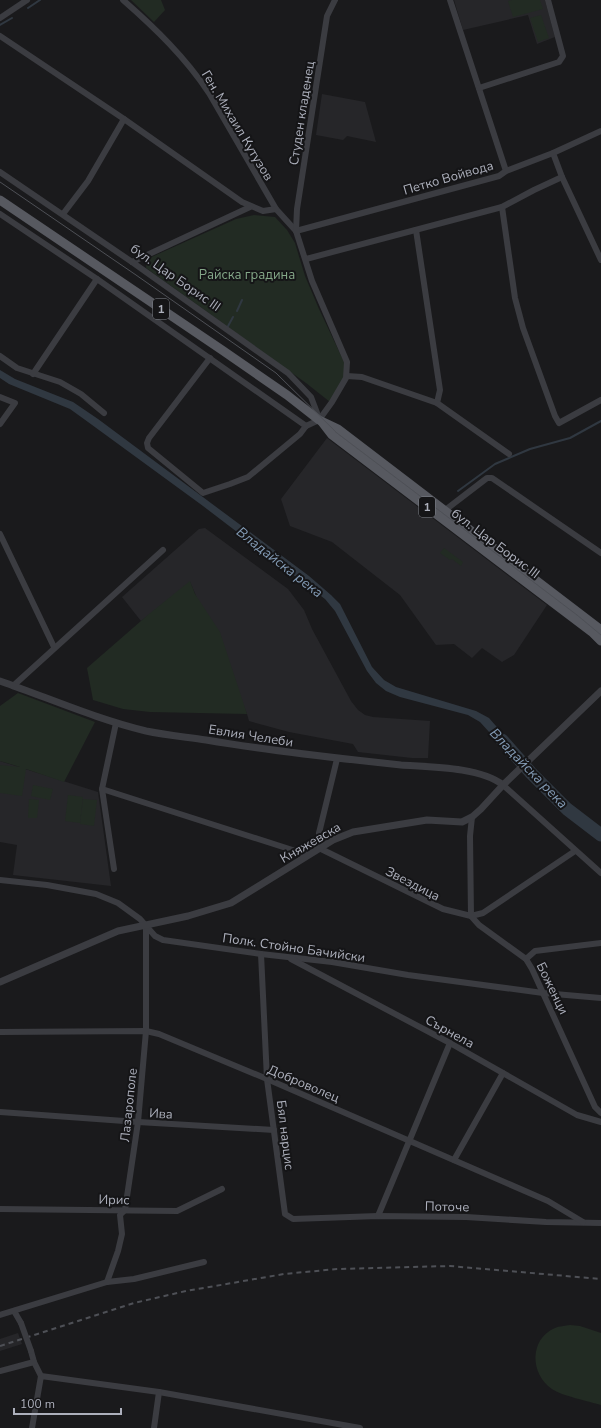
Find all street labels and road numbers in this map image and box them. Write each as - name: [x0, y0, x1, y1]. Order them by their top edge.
- street label: Студен кладенец: [285, 59, 319, 167]
- street label: Ген. Михаил Кутузов: [197, 67, 277, 184]
- street label: Петко Войвода: [401, 156, 496, 199]
- street label: бул. Цар Борис III: [127, 240, 224, 316]
- road number: 1: [153, 299, 169, 319]
- road number: 1: [419, 497, 435, 517]
- street label: бул. Цар Борис III: [447, 505, 543, 583]
- street label: Евлия Челеби: [207, 720, 294, 752]
- street label: Княжевска: [277, 818, 344, 867]
- street label: Звездица: [382, 862, 443, 905]
- street label: Полк. Стойно Бачийски: [221, 929, 366, 967]
- street label: Боженци: [532, 959, 573, 1018]
- street label: Сърнела: [422, 1011, 477, 1053]
- street label: Доброволец: [265, 1061, 343, 1107]
- street label: Лазарополе: [116, 1067, 142, 1143]
- street label: Бял нарцис: [272, 1099, 298, 1171]
- street label: Ива: [149, 1104, 173, 1124]
- street label: Ирис: [98, 1191, 130, 1209]
- street label: Поточе: [425, 1198, 469, 1216]

